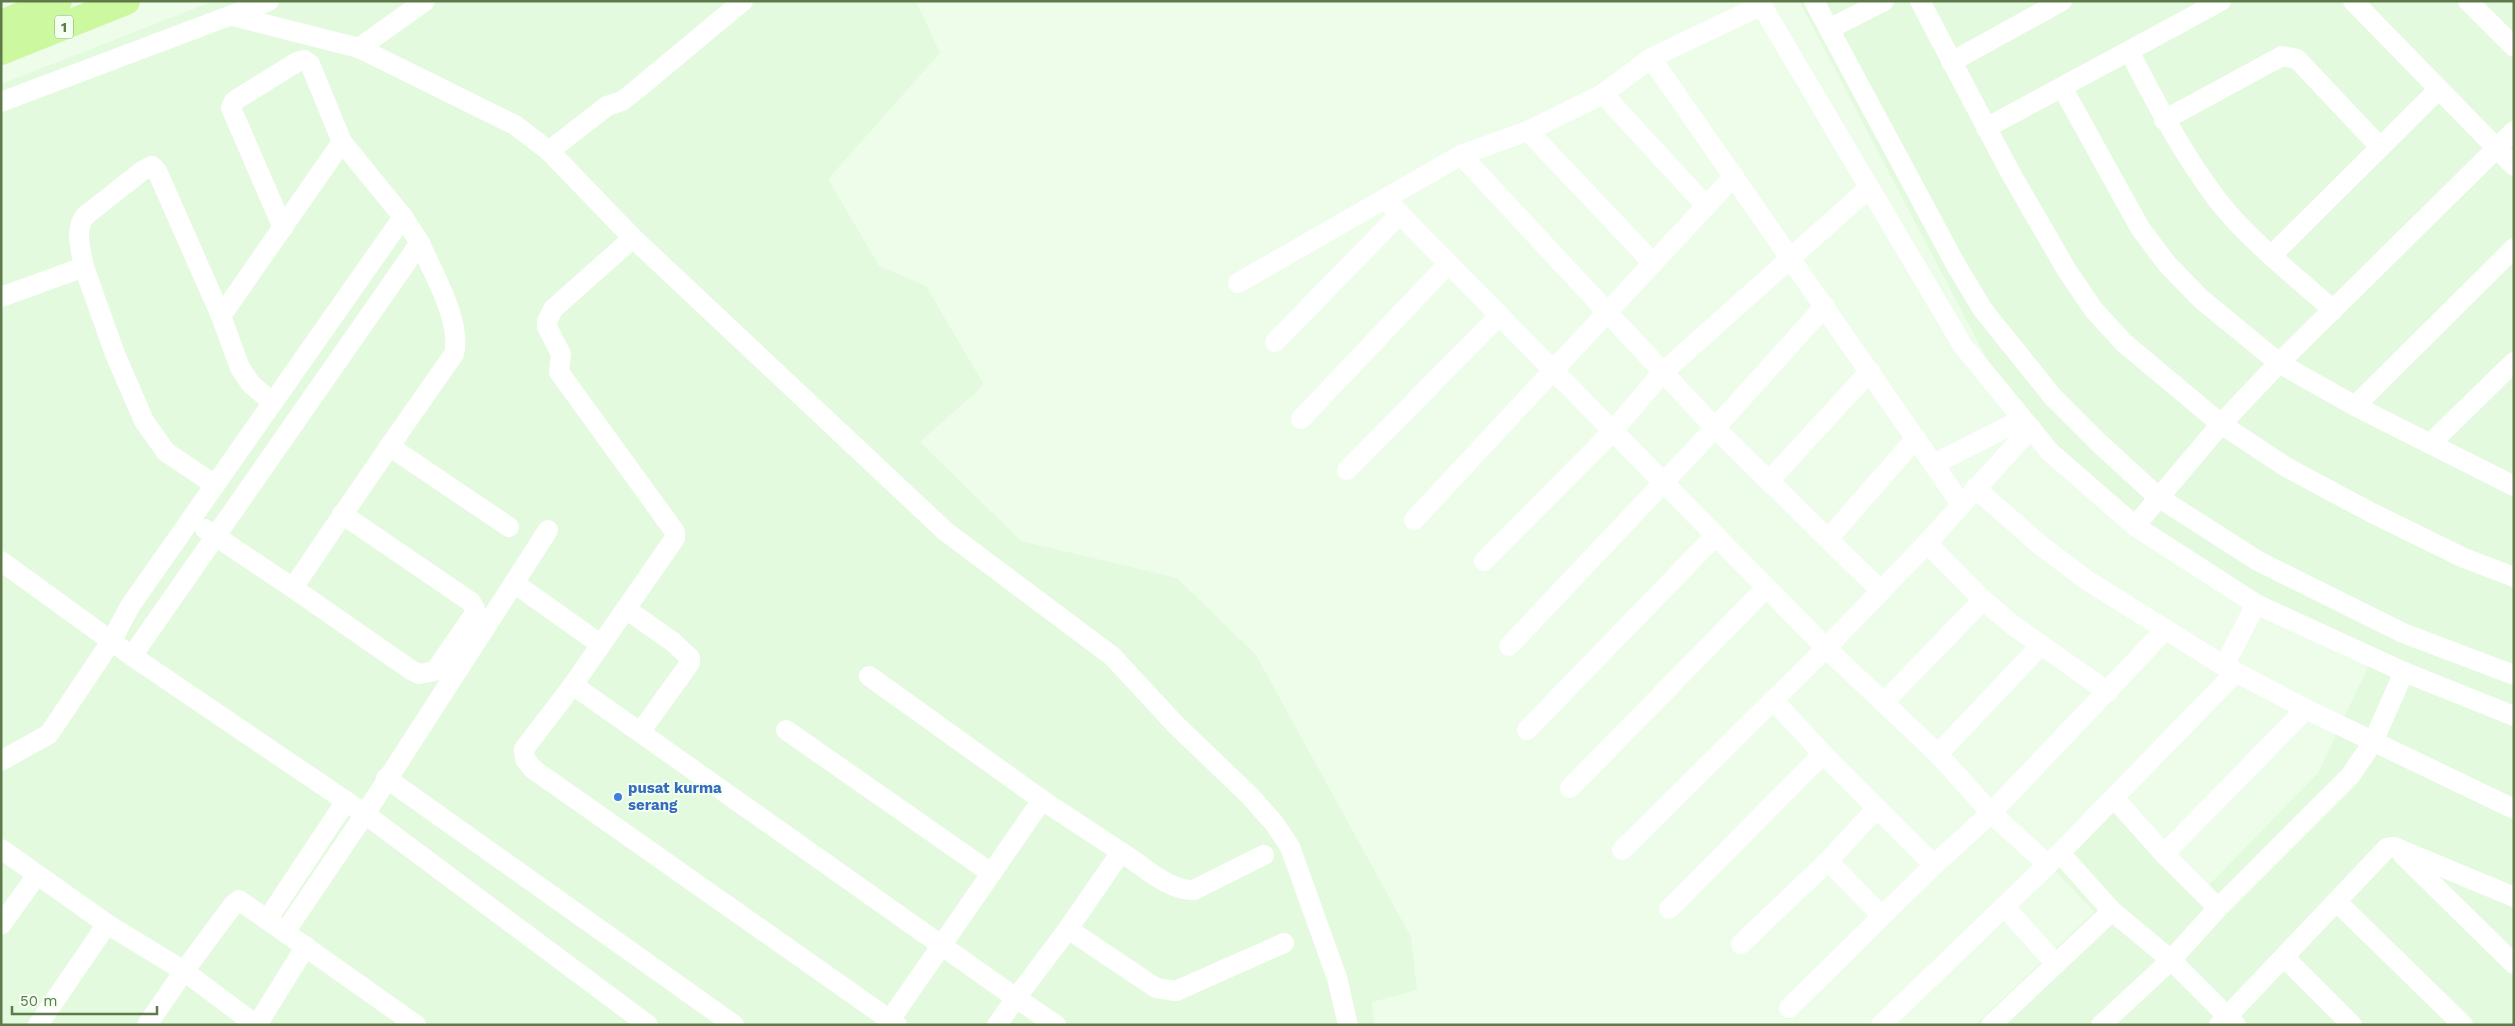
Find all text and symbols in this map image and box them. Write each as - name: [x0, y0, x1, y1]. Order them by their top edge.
- road number: 1: [55, 16, 73, 38]
- place label: pusat kurma serang: [628, 779, 722, 814]
- marker: pusat kurma serang: [612, 791, 624, 803]
- scale bar: [12, 984, 158, 1016]
- text: 50 m: [20, 992, 57, 1010]

